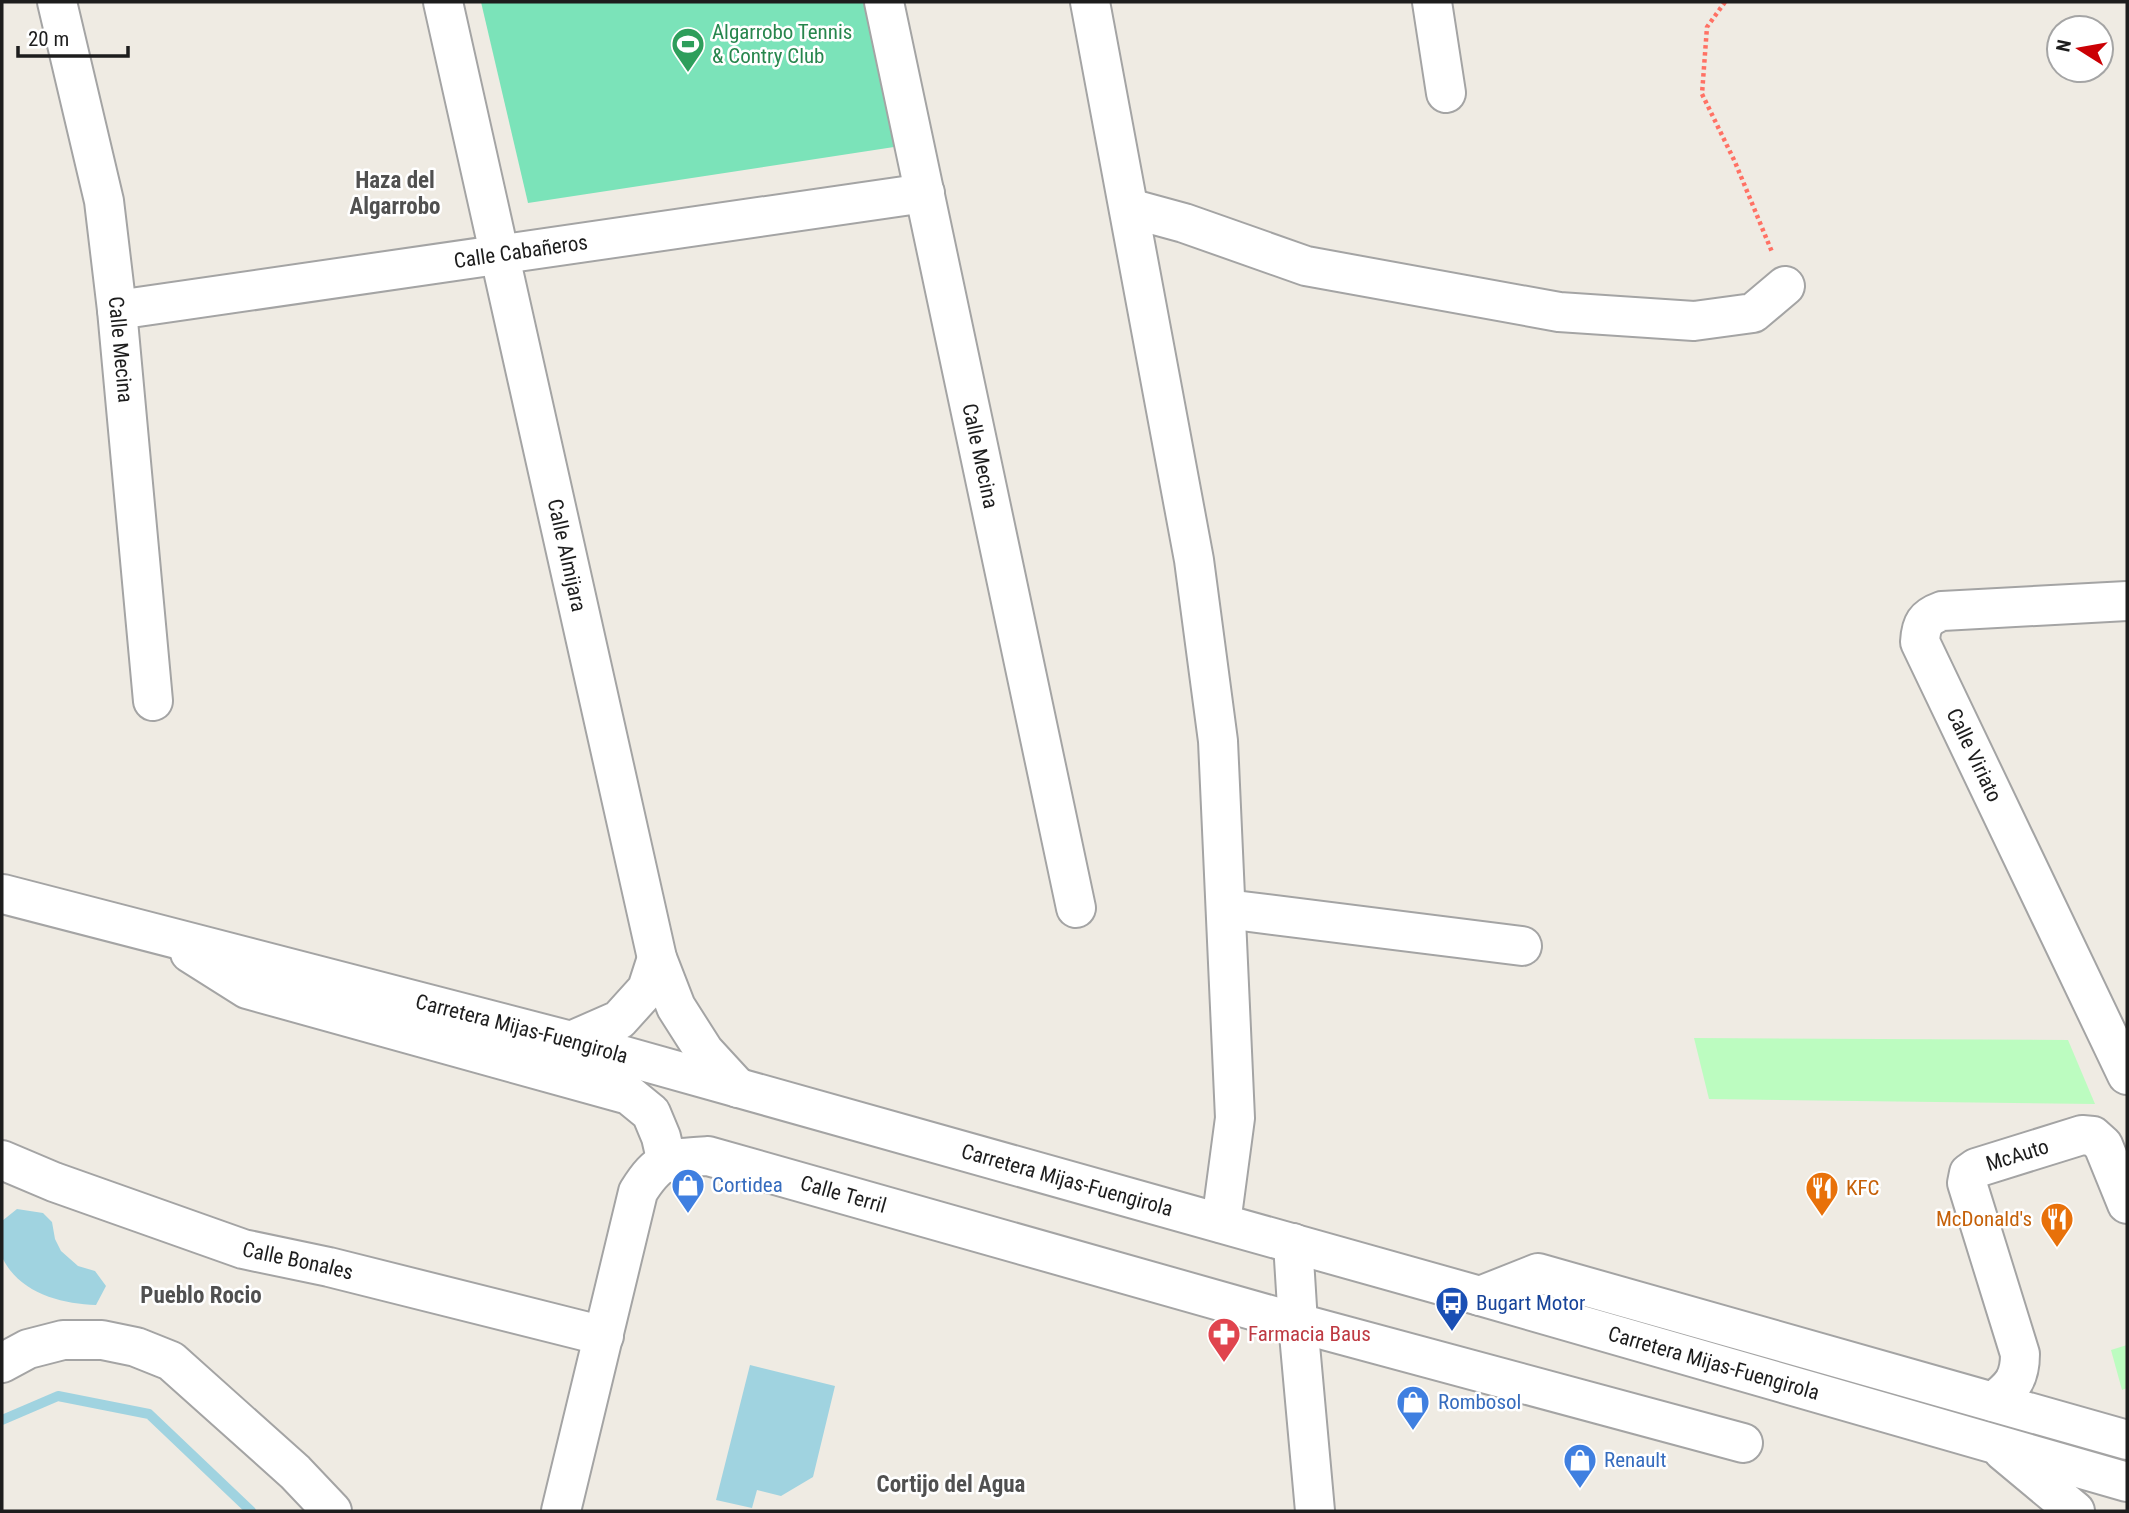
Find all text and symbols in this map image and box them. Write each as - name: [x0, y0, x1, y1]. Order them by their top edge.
- scale bar: [18, 14, 128, 58]
- north arrow: [2045, 14, 2115, 84]
- place label: Algarrobo Tennis & Contry Club: [712, 20, 852, 68]
- sports icon: Algarrobo Tennis & Contry Club: [669, 25, 707, 74]
- text: 20 m: [28, 27, 69, 51]
- text: N: [2051, 38, 2076, 54]
- district label: Haza del Algarrobo: [349, 167, 441, 220]
- street label: Calle Cabañeros: [452, 230, 589, 273]
- street label: Calle Mecina: [103, 295, 137, 404]
- street label: Calle Mecina: [957, 401, 1003, 511]
- street label: Calle Almijara: [543, 497, 591, 614]
- street label: Calle Viriato: [1942, 704, 2007, 806]
- street label: Carretera Mijas-Fuengirola: [413, 989, 631, 1068]
- street label: McAuto: [1983, 1134, 2052, 1176]
- street label: Carretera Mijas-Fuengirola: [959, 1139, 1176, 1221]
- shop icon: Cortidea: [669, 1166, 707, 1215]
- restaurant icon: KFC: [1803, 1169, 1841, 1218]
- street label: Calle Terril: [798, 1171, 889, 1218]
- place label: Cortidea: [712, 1173, 783, 1197]
- place label: KFC: [1846, 1176, 1879, 1200]
- restaurant icon: McDonald's: [2038, 1200, 2076, 1249]
- place label: McDonald's: [1936, 1207, 2032, 1231]
- street label: Calle Bonales: [240, 1237, 356, 1285]
- district label: Pueblo Rocio: [140, 1282, 262, 1309]
- bus stop icon: Bugart Motor: [1433, 1284, 1471, 1333]
- place label: Bugart Motor: [1476, 1291, 1585, 1315]
- pharmacy icon: Farmacia Baus: [1205, 1315, 1243, 1364]
- street label: Carretera Mijas-Fuengirola: [1605, 1321, 1822, 1405]
- place label: Farmacia Baus: [1248, 1322, 1371, 1346]
- shop icon: Rombosol: [1394, 1383, 1432, 1432]
- place label: Rombosol: [1438, 1390, 1521, 1414]
- shop icon: Renault: [1561, 1441, 1599, 1490]
- place label: Renault: [1604, 1448, 1666, 1472]
- district label: Cortijo del Agua: [877, 1471, 1026, 1498]

